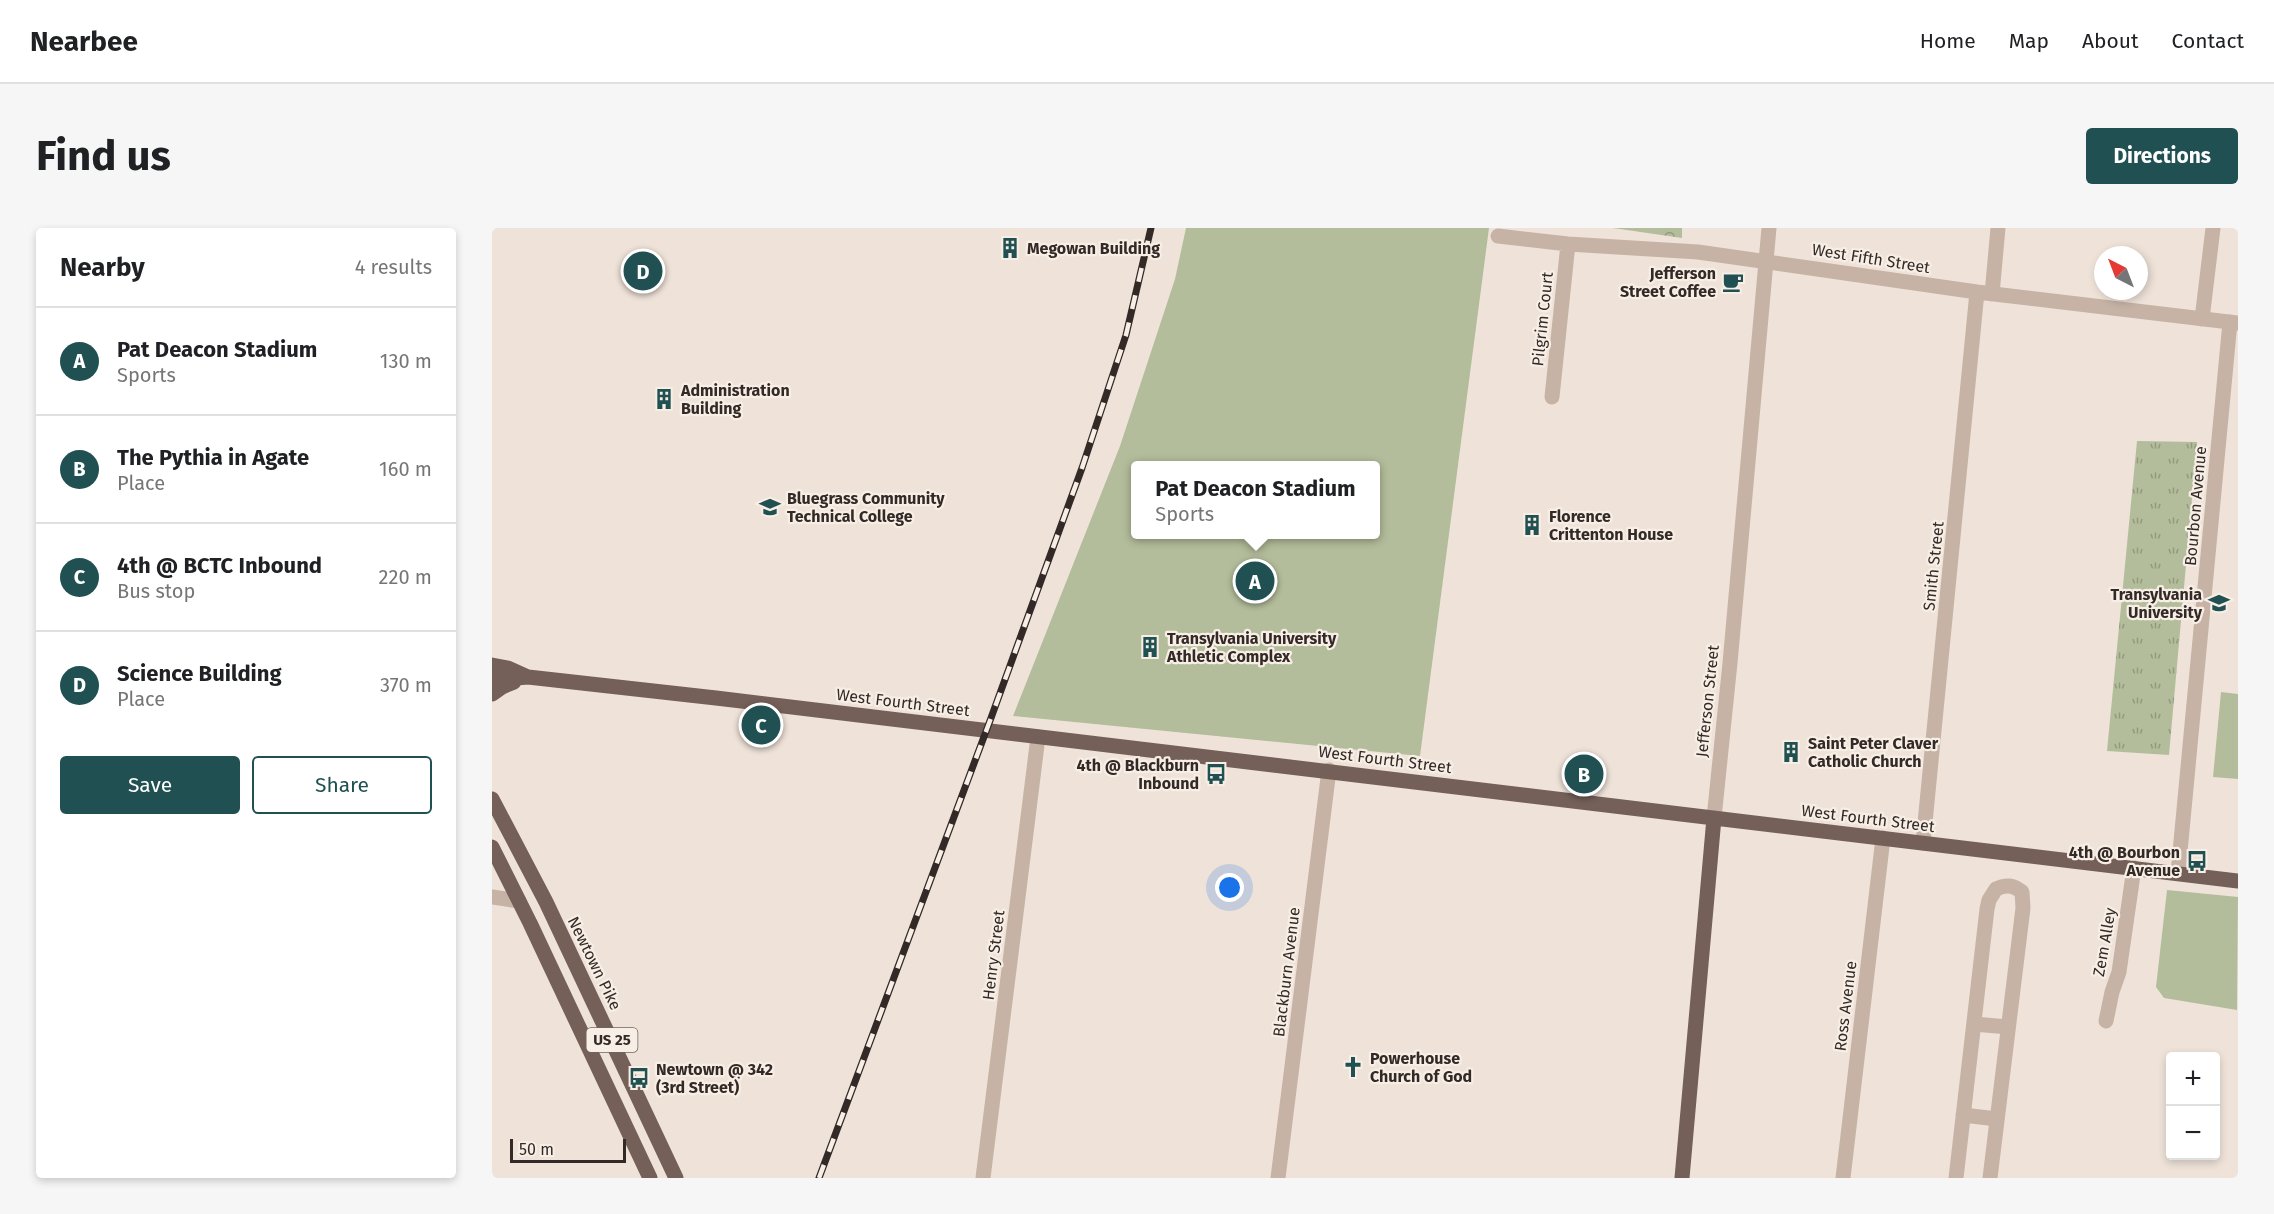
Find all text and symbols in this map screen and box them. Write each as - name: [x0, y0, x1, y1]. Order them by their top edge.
- text: Nearbee: [30, 25, 138, 58]
- text: Home: [1920, 28, 1976, 54]
- text: Map: [2009, 28, 2049, 54]
- text: About: [2082, 28, 2139, 54]
- text: Contact: [2172, 28, 2244, 54]
- button: Directions: [2086, 128, 2238, 184]
- text: Find us: [36, 131, 171, 181]
- building icon: Megowan Building: [998, 236, 1022, 260]
- place label: Megowan Building: [1027, 239, 1160, 258]
- street label: West Fifth Street: [1811, 240, 1932, 277]
- north arrow: [2094, 246, 2148, 300]
- pin: D: [624, 248, 662, 294]
- text: Nearby: [60, 252, 145, 283]
- text: 4 results: [355, 255, 432, 279]
- place label: Jefferson Street Coffee: [1620, 264, 1716, 301]
- cafe icon: Jefferson Street Coffee: [1721, 270, 1745, 294]
- street label: Pilgrim Court: [1528, 271, 1557, 367]
- text: Pat Deacon Stadium: [117, 336, 317, 363]
- text: A: [74, 349, 85, 373]
- text: 130 m: [380, 349, 432, 373]
- text: Sports: [117, 363, 176, 387]
- place label: Administration Building: [680, 381, 790, 418]
- building icon: Administration Building: [652, 387, 676, 411]
- text: The Pythia in Agate: [117, 444, 309, 471]
- street label: Bourbon Avenue: [2181, 445, 2210, 567]
- text: B: [73, 457, 86, 481]
- text: 160 m: [379, 457, 432, 481]
- popup: [1131, 461, 1380, 539]
- text: Place: [117, 471, 165, 495]
- text: Pat Deacon Stadium: [1155, 475, 1356, 502]
- place label: Bluegrass Community Technical College: [787, 489, 945, 526]
- school or university icon: Bluegrass Community Technical College: [758, 495, 782, 519]
- text: Sports: [1155, 502, 1214, 526]
- place label: Florence Crittenton House: [1549, 507, 1673, 544]
- building icon: Florence Crittenton House: [1520, 513, 1544, 537]
- street label: Smith Street: [1919, 520, 1948, 612]
- text: 4th @ BCTC Inbound: [117, 552, 322, 579]
- pin: A: [1236, 558, 1275, 604]
- text: C: [74, 565, 85, 589]
- text: 220 m: [379, 565, 432, 589]
- text: Bus stop: [117, 579, 195, 603]
- place label: Transylvania University: [2111, 585, 2203, 622]
- school or university icon: Transylvania University: [2207, 591, 2231, 615]
- place label: Transylvania University Athletic Complex: [1166, 629, 1337, 666]
- building icon: Transylvania University Athletic Complex: [1138, 635, 1162, 659]
- street label: Jefferson Street: [1692, 644, 1723, 758]
- text: Science Building: [117, 660, 282, 687]
- text: D: [73, 673, 86, 697]
- text: 370 m: [380, 673, 432, 697]
- street label: West Fourth Street: [835, 685, 971, 720]
- text: Place: [117, 687, 165, 711]
- pin: C: [742, 702, 780, 748]
- place label: Saint Peter Claver Catholic Church: [1808, 734, 1939, 771]
- building icon: Saint Peter Claver Catholic Church: [1779, 740, 1803, 764]
- street label: West Fourth Street: [1317, 742, 1453, 777]
- pin: B: [1564, 752, 1604, 796]
- button: Save: [60, 756, 240, 814]
- button: Share: [252, 756, 432, 814]
- place label: 4th @ Blackburn Inbound: [1076, 756, 1199, 793]
- bus stop icon: 4th @ Blackburn Inbound: [1204, 762, 1228, 786]
- street label: West Fourth Street: [1800, 801, 1936, 836]
- place label: 4th @ Bourbon Avenue: [2069, 843, 2180, 880]
- bus stop icon: 4th @ Bourbon Avenue: [2185, 849, 2209, 873]
- your location: [1215, 873, 1244, 902]
- street label: Blackburn Avenue: [1269, 906, 1304, 1038]
- street label: Zem Alley: [2089, 906, 2120, 978]
- street label: Henry Street: [979, 909, 1008, 1001]
- street label: Newtown Pike: [564, 913, 625, 1013]
- street label: Ross Avenue: [1831, 960, 1860, 1052]
- road number: US 25: [586, 1028, 638, 1052]
- place label: Powerhouse Church of God: [1370, 1049, 1472, 1086]
- map controls: [2166, 1052, 2220, 1160]
- button: +: [2166, 1052, 2220, 1106]
- church icon: Powerhouse Church of God: [1341, 1055, 1365, 1079]
- place label: Newtown @ 342 (3rd Street): [656, 1060, 773, 1097]
- bus stop icon: Newtown @ 342 (3rd Street): [627, 1066, 651, 1090]
- button: −: [2166, 1106, 2220, 1160]
- scale bar: [510, 1136, 626, 1164]
- text: 50 m: [519, 1140, 554, 1159]

